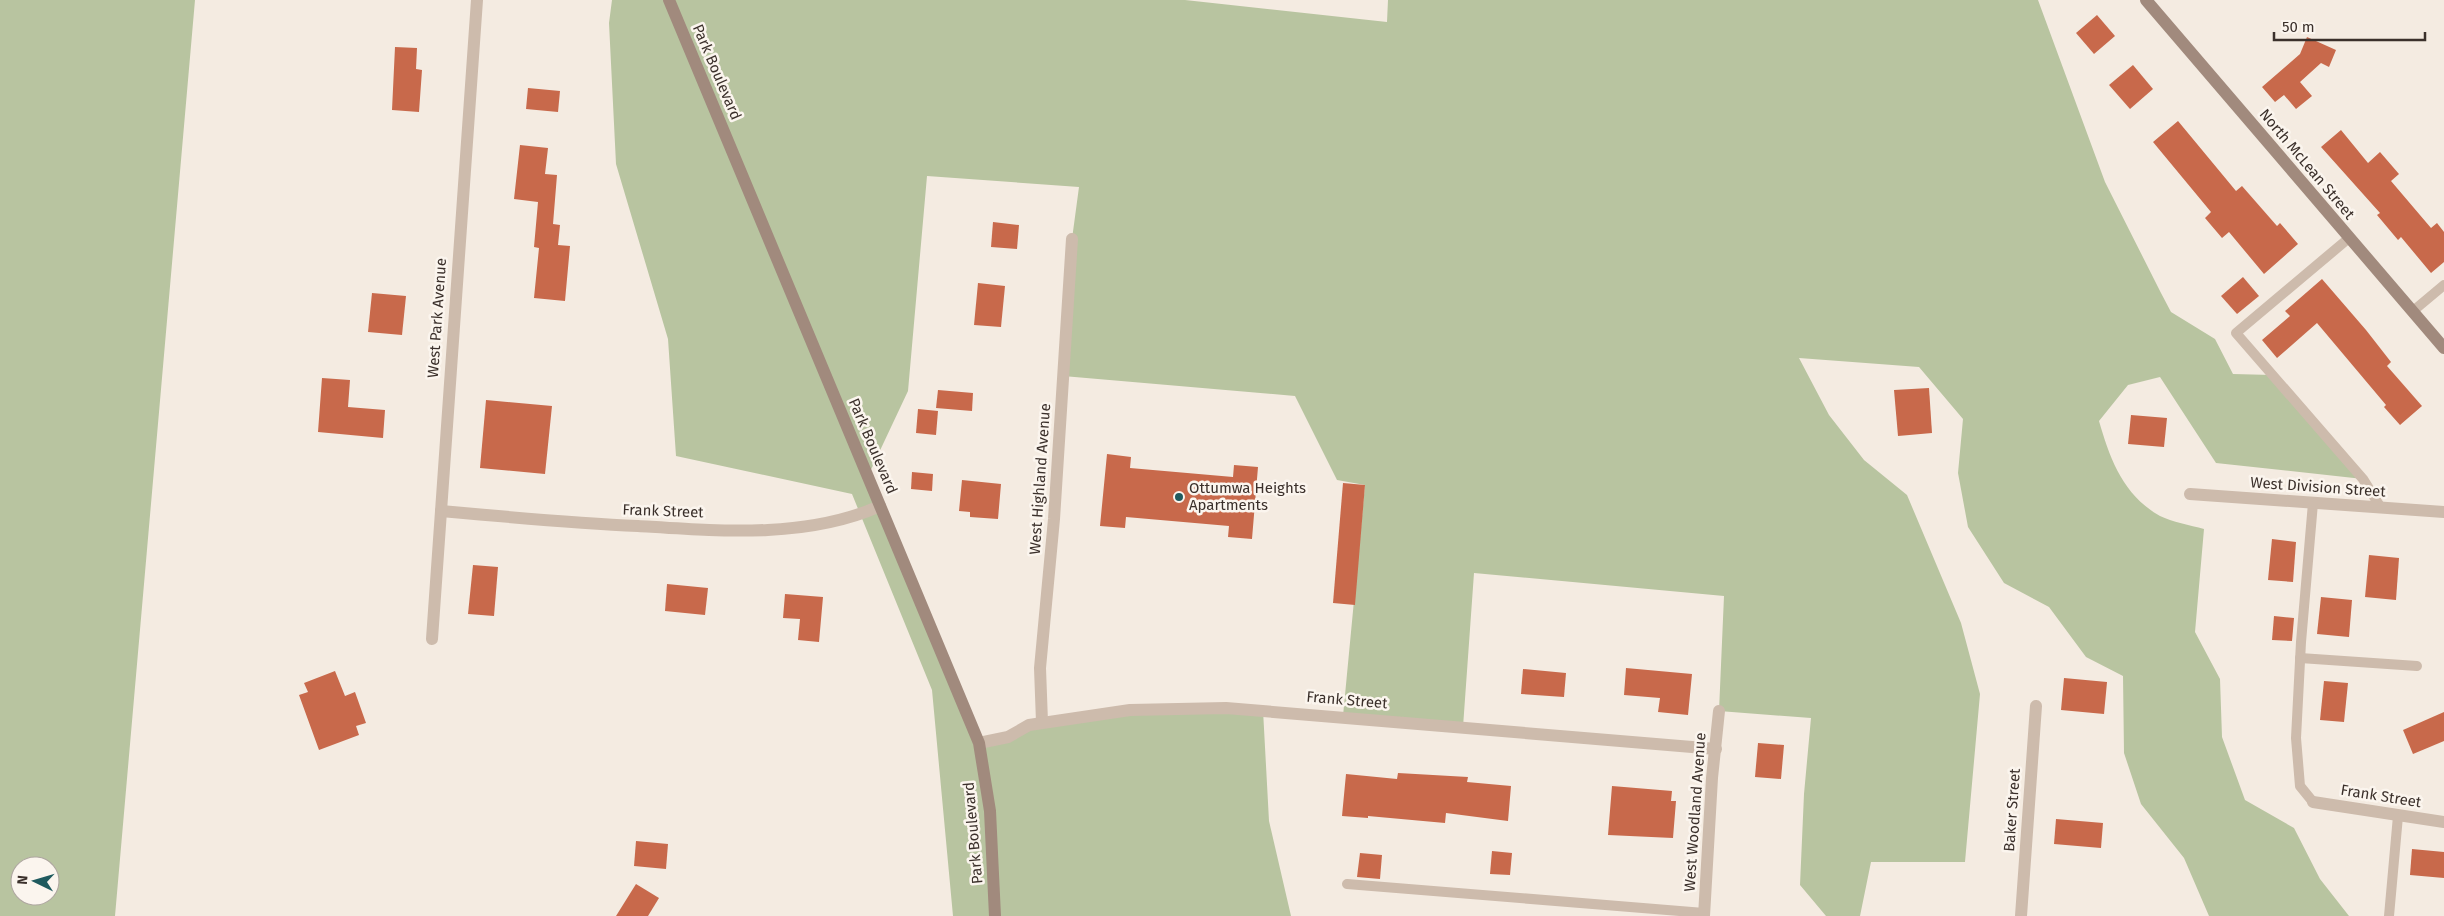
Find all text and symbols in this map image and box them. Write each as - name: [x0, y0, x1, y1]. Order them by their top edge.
- scale bar: [2274, 10, 2425, 42]
- text: 50 m: [2282, 18, 2315, 36]
- street label: Park Boulevard: [689, 21, 745, 123]
- street label: North McLean Street: [2256, 105, 2359, 223]
- street label: West Park Avenue: [424, 257, 450, 379]
- street label: Park Boulevard: [845, 395, 901, 497]
- street label: West Highland Avenue: [1026, 403, 1054, 555]
- street label: West Division Street: [2250, 473, 2387, 501]
- place label: Ottumwa Heights Apartments: [1189, 479, 1306, 514]
- marker: Ottumwa Heights Apartments: [1173, 491, 1185, 503]
- street label: Frank Street: [622, 501, 705, 521]
- street label: Frank Street: [1306, 687, 1389, 713]
- street label: West Woodland Avenue: [1680, 732, 1710, 892]
- street label: Baker Street: [2000, 767, 2024, 852]
- street label: Park Boulevard: [960, 781, 986, 885]
- street label: Frank Street: [2339, 781, 2423, 811]
- north arrow: [10, 856, 60, 906]
- text: N: [14, 875, 31, 885]

